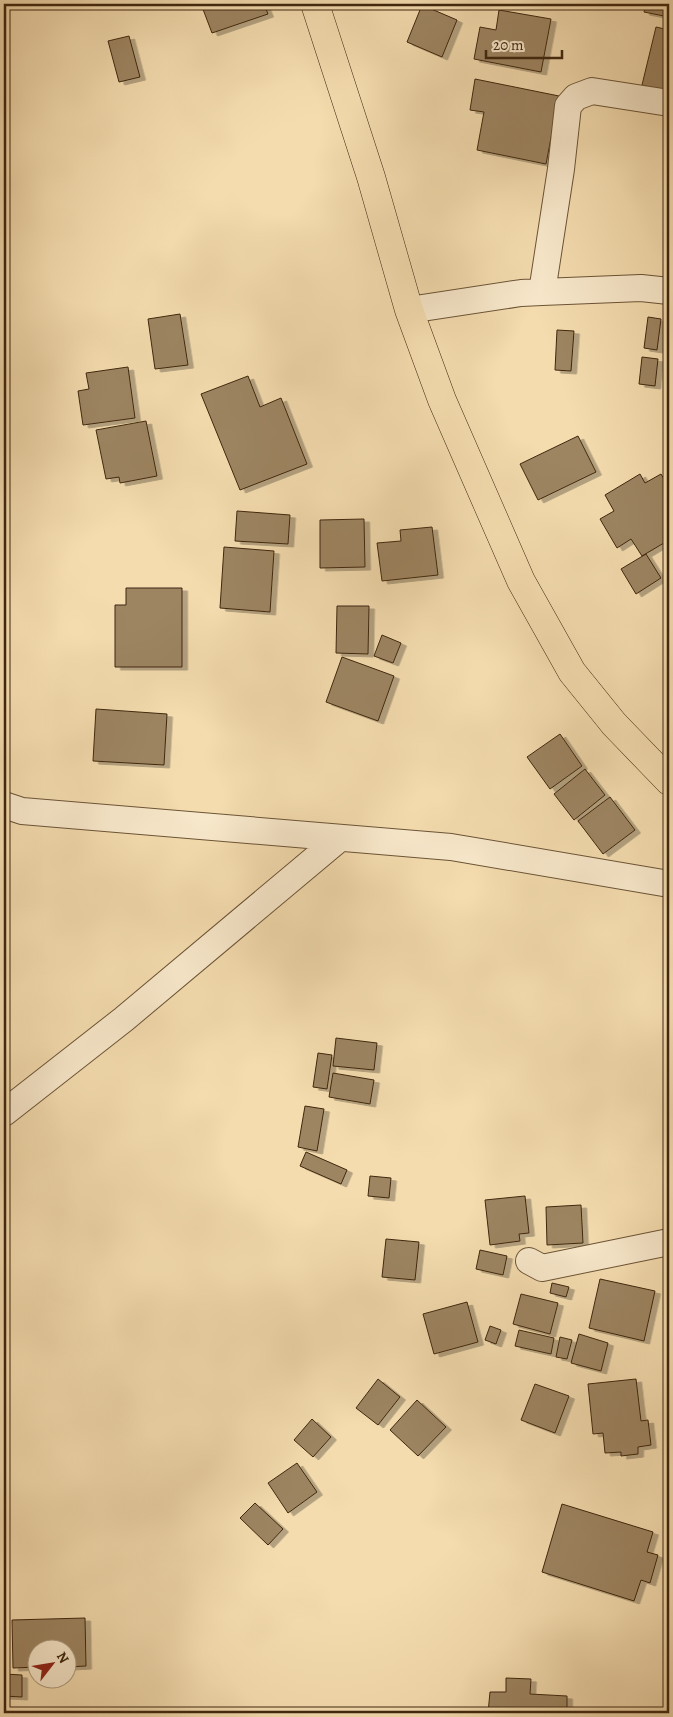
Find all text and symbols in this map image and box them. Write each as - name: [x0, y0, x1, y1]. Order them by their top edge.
- scale bar: [486, 28, 562, 60]
- text: 20 m: [493, 35, 524, 55]
- north arrow: [28, 1640, 78, 1690]
- text: N: [52, 1648, 73, 1667]

